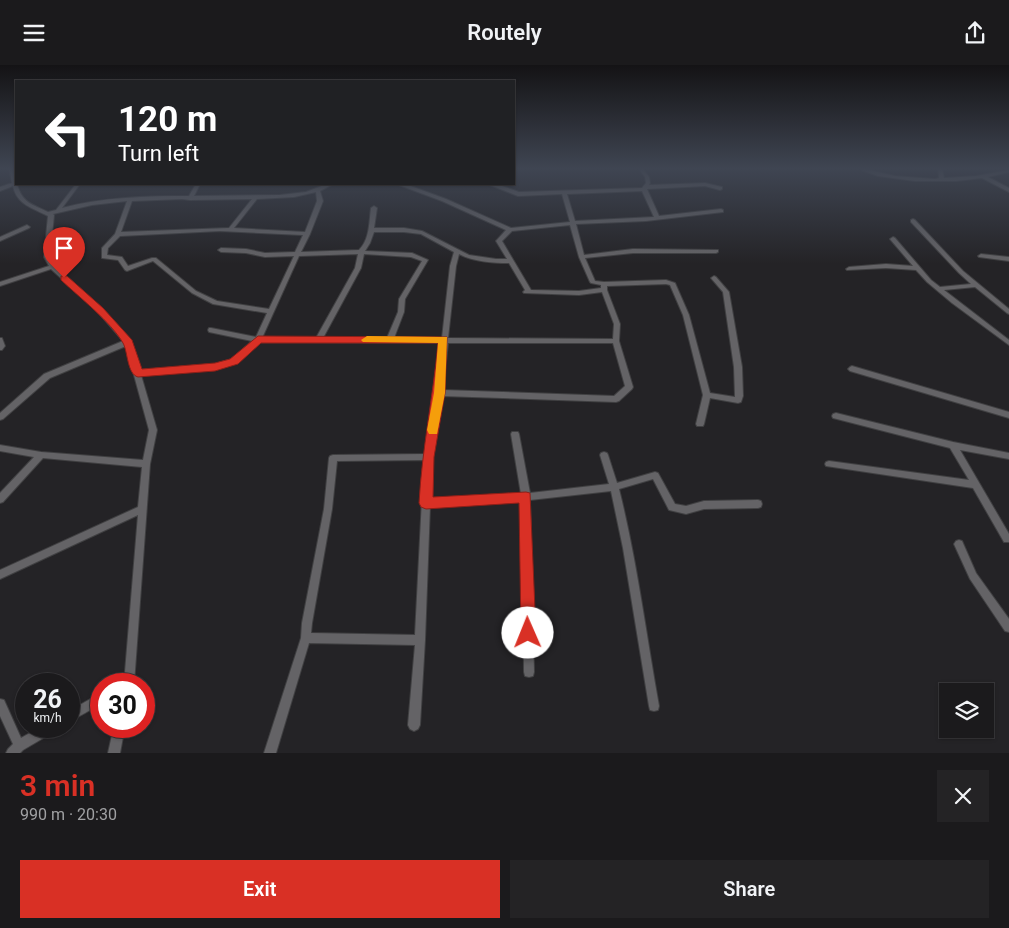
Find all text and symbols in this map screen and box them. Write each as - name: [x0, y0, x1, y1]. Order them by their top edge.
- icon: menu: [20, 19, 48, 47]
- icon: share: [961, 19, 989, 47]
- text: Routely: [467, 20, 542, 45]
- text: 120 m: [118, 99, 217, 140]
- icon: left: [35, 100, 100, 165]
- text: Turn left: [118, 141, 199, 166]
- pin: [43, 227, 85, 278]
- icon: arrive: [50, 234, 78, 262]
- position arrow: [501, 606, 553, 658]
- speed limit sign: 30: [90, 673, 155, 738]
- map controls: [939, 683, 994, 738]
- button: layers: [939, 683, 994, 738]
- text: 26: [33, 685, 62, 714]
- text: km/h: [33, 711, 62, 725]
- text: 3 min: [20, 768, 95, 803]
- button: close: [937, 770, 989, 822]
- text: 990 m · 20:30: [20, 805, 117, 824]
- button: Exit: [20, 860, 500, 918]
- button: Share: [510, 860, 989, 918]

